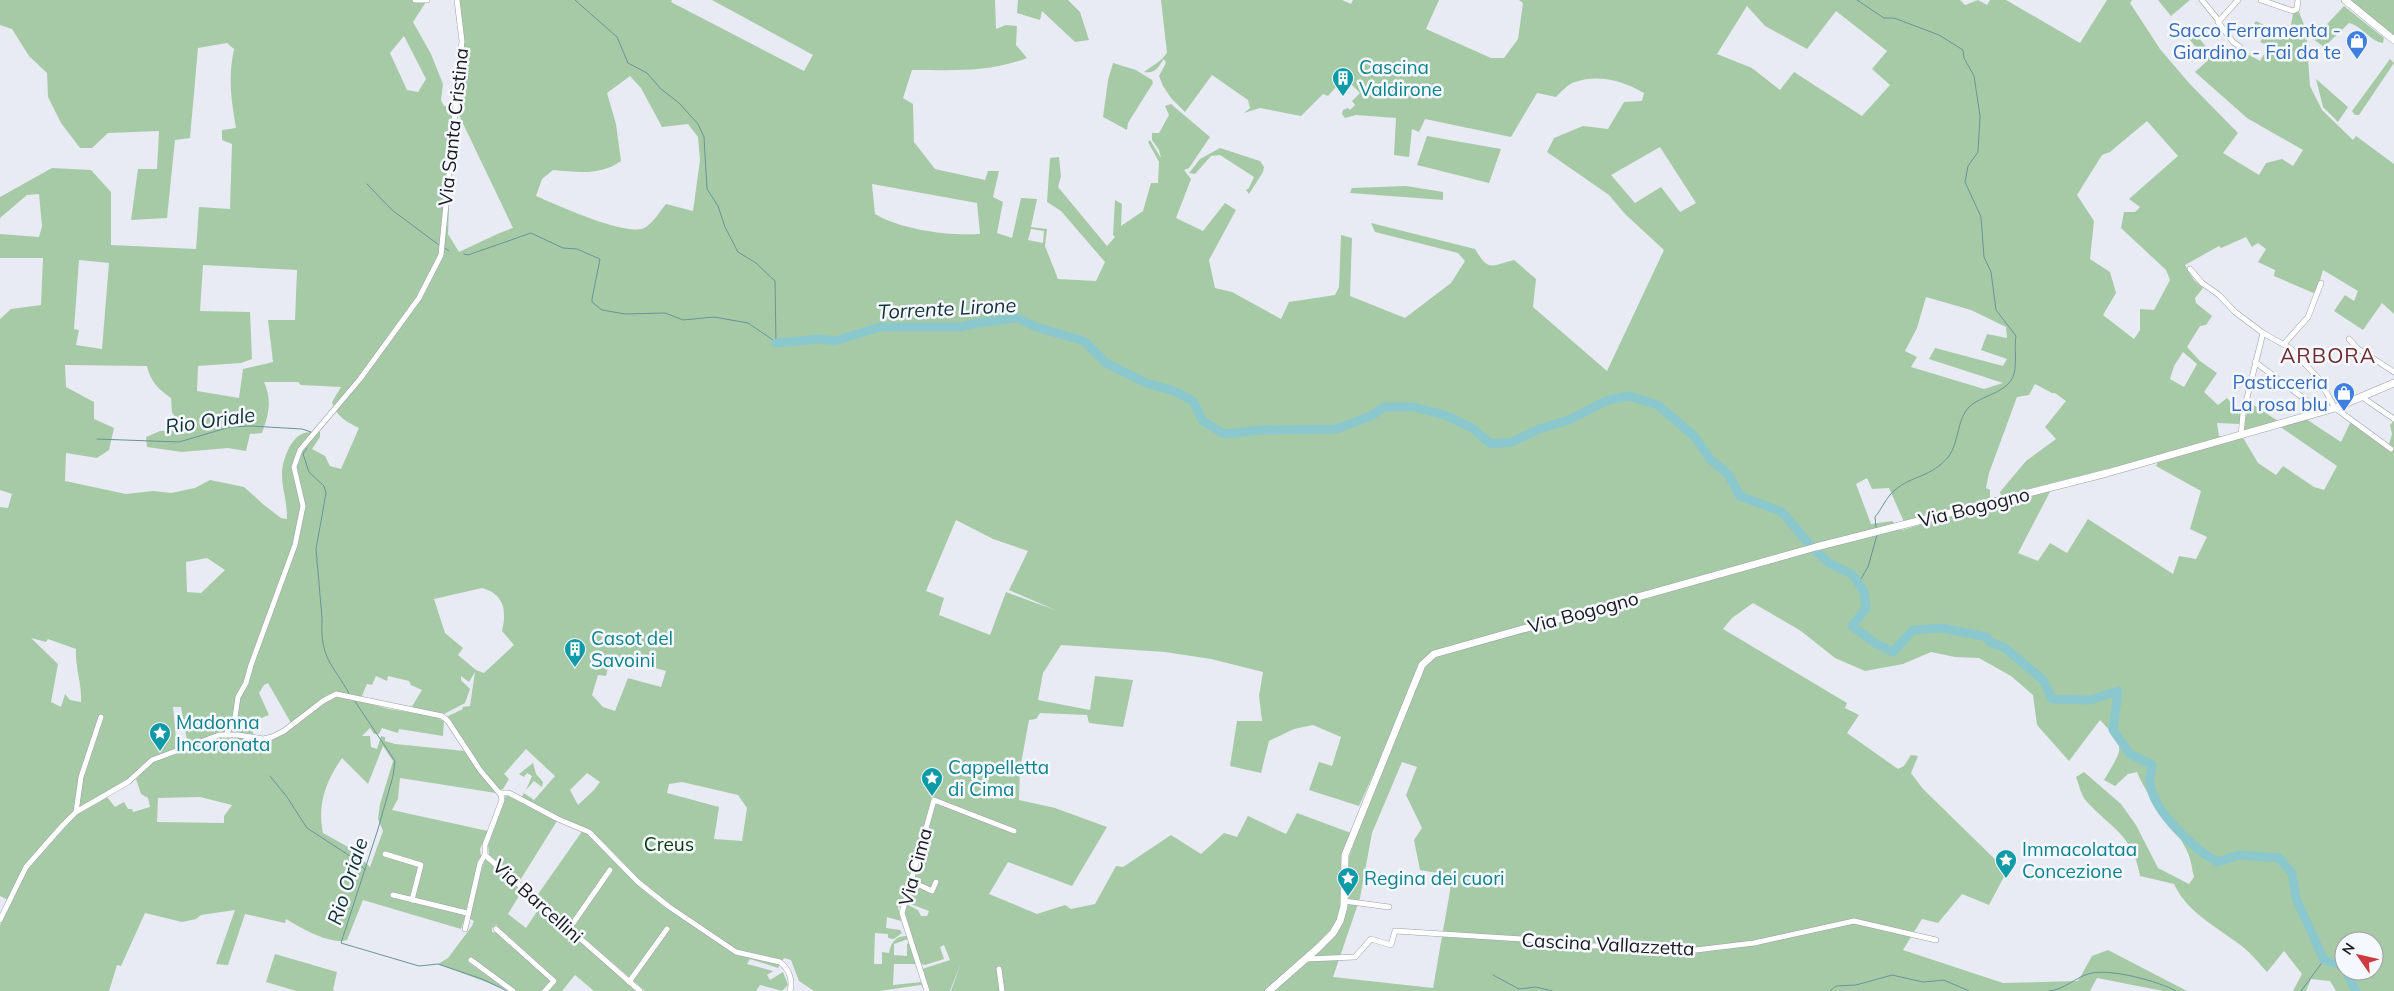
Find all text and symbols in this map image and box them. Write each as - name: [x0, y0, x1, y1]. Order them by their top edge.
- place label: Sacco Ferramenta - Giardino - Fai da te: [2168, 18, 2341, 64]
- shop icon: Sacco Ferramenta - Giardino - Fai da te: [2345, 29, 2369, 60]
- street label: Via Santa Cristina: [433, 47, 473, 207]
- place label: Cascina Valdirone: [1359, 55, 1442, 101]
- building icon: Cascina Valdirone: [1331, 66, 1355, 97]
- water label: Torrente Lirone: [877, 292, 1017, 324]
- district label: ARBORA: [2280, 342, 2376, 368]
- place label: Pasticceria La rosa blu: [2231, 370, 2328, 416]
- shop icon: Pasticceria La rosa blu: [2332, 381, 2356, 412]
- water label: Rio Oriale: [164, 401, 257, 439]
- street label: Via Bogogno: [1916, 482, 2032, 532]
- street label: Via Bogogno: [1525, 586, 1641, 638]
- place label: Casot del Savoini: [591, 626, 673, 672]
- building icon: Casot del Savoini: [563, 637, 587, 668]
- place label: Madonna Incoronata: [176, 710, 270, 756]
- place icon: Madonna Incoronata: [148, 721, 172, 752]
- place label: Cappelletta di Cima: [948, 755, 1049, 801]
- place icon: Cappelletta di Cima: [920, 766, 944, 797]
- street label: Via Cima: [893, 825, 937, 909]
- park label: Creus: [644, 832, 694, 856]
- water label: Rio Oriale: [321, 834, 373, 928]
- place label: Immacolataa Concezione: [2022, 837, 2137, 883]
- place icon: Immacolataa Concezione: [1994, 848, 2018, 879]
- street label: Via Barcellini: [488, 854, 588, 948]
- place icon: Regina dei cuori: [1336, 866, 1360, 897]
- place label: Regina dei cuori: [1364, 866, 1505, 890]
- street label: Cascina Vallazzetta: [1521, 927, 1695, 961]
- north arrow: [2334, 931, 2384, 981]
- text: N: [2338, 939, 2359, 958]

